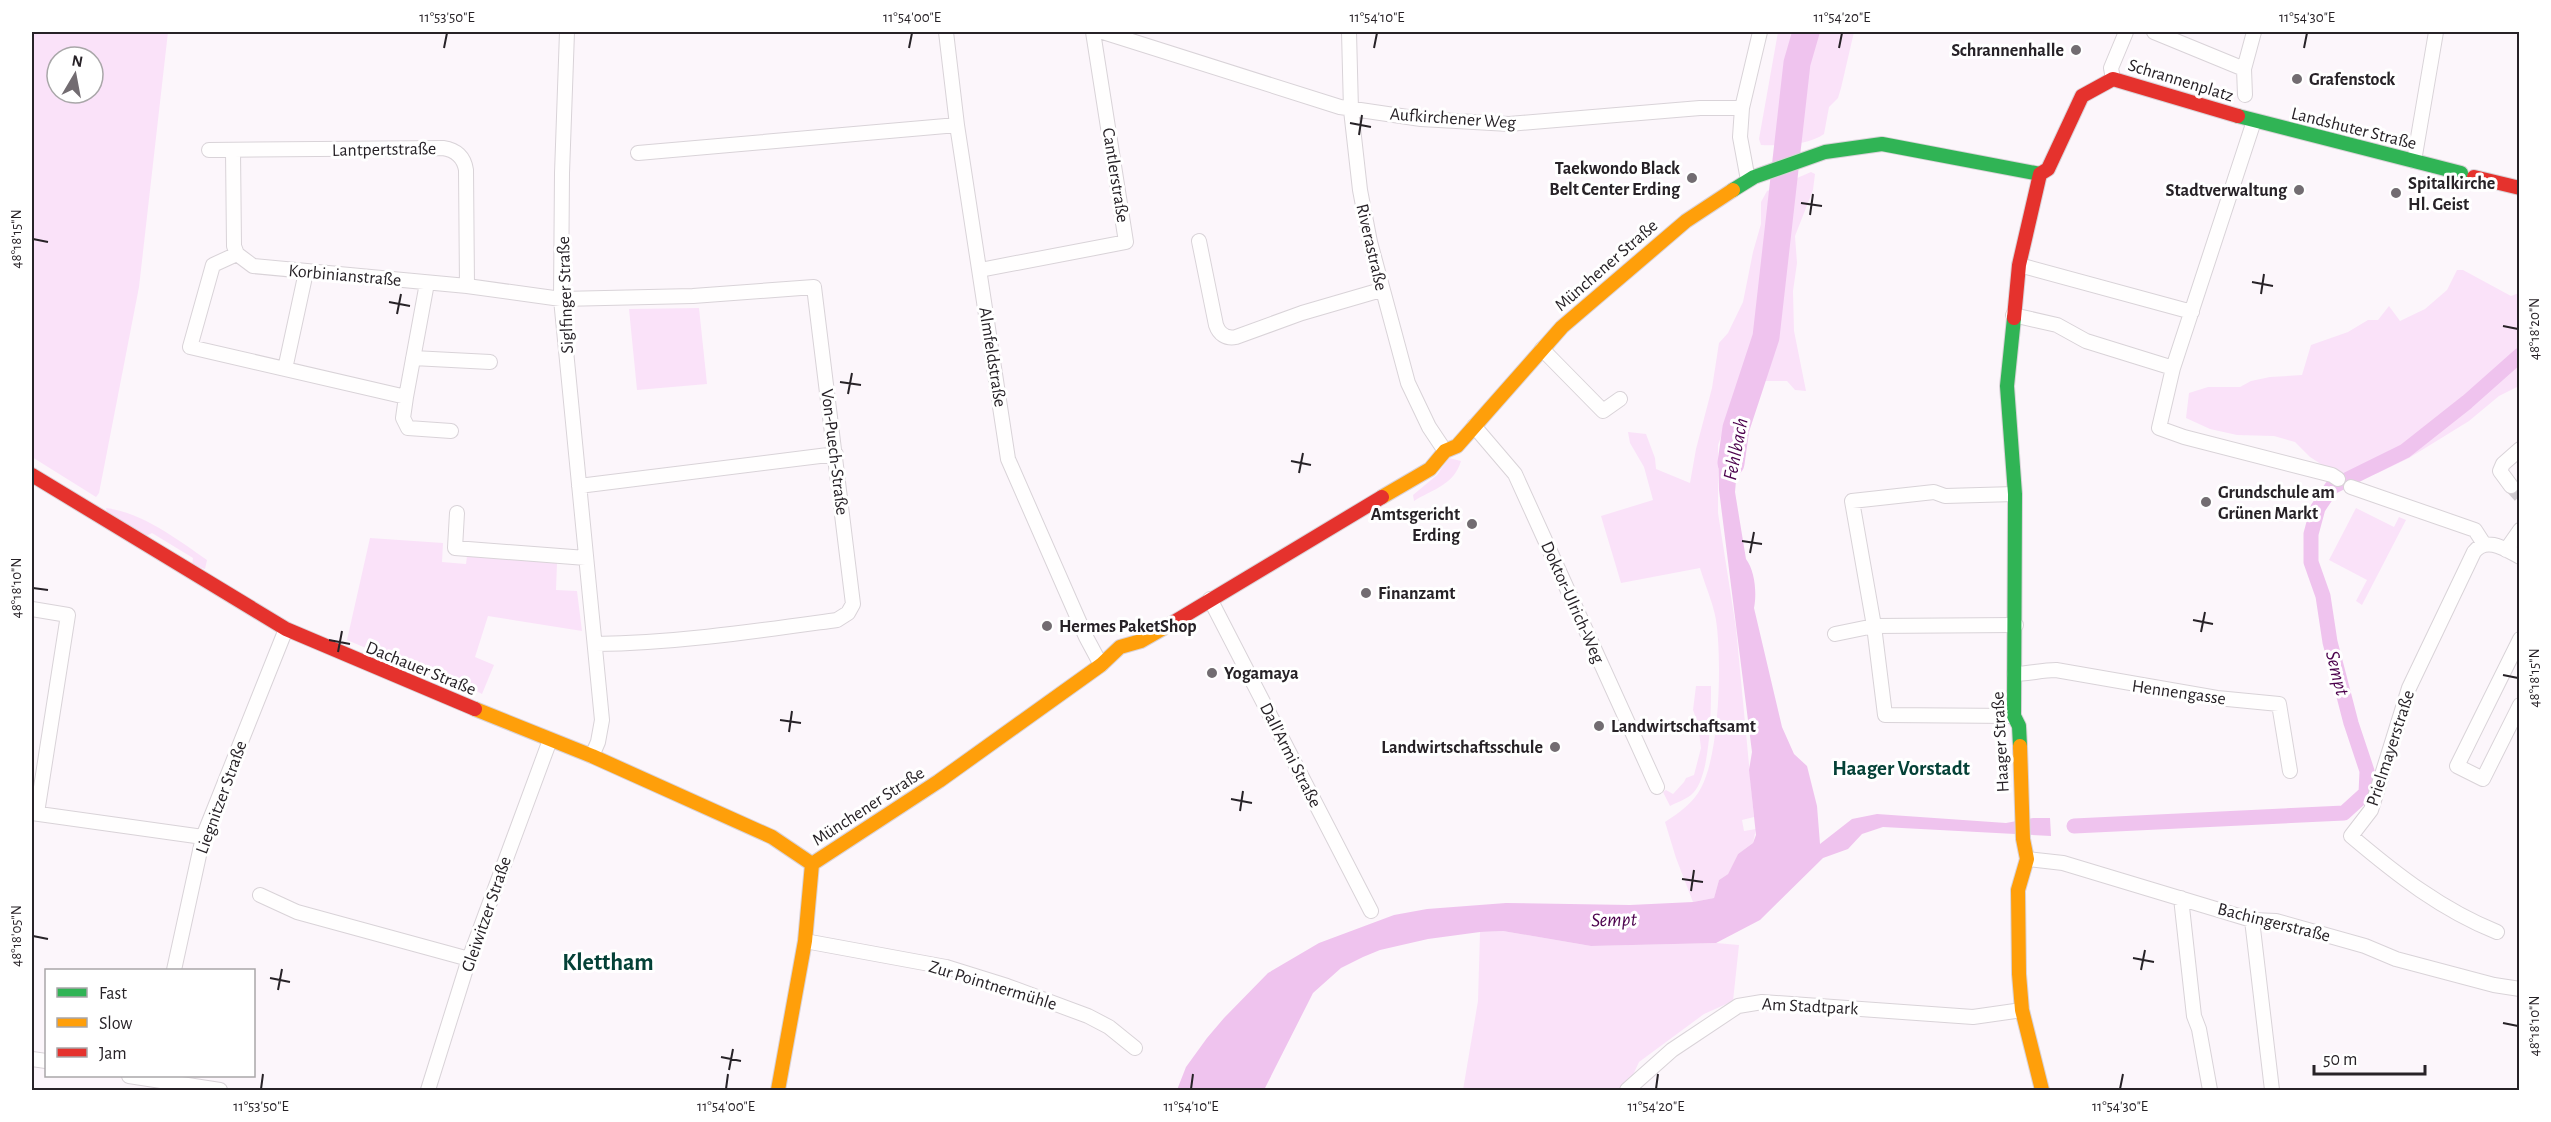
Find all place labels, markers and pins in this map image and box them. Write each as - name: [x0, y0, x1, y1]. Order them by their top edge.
- place label: Schrannenhalle: [1951, 42, 2064, 60]
- marker: Schrannenhalle: [2069, 43, 2083, 57]
- place label: Grafenstock: [2309, 71, 2395, 89]
- marker: Grafenstock: [2290, 72, 2304, 86]
- place label: Taekwondo Black Belt Center Erding: [1549, 160, 1681, 199]
- marker: Taekwondo Black Belt Center Erding: [1685, 171, 1699, 185]
- place label: Spitalkirche Hl. Geist: [2408, 175, 2495, 214]
- place label: Stadtverwaltung: [2165, 182, 2288, 200]
- marker: Stadtverwaltung: [2292, 183, 2306, 197]
- marker: Spitalkirche Hl. Geist: [2389, 186, 2403, 200]
- place label: Grundschule am Grünen Markt: [2218, 484, 2335, 523]
- marker: Grundschule am Grünen Markt: [2199, 495, 2213, 509]
- place label: Amtsgericht Erding: [1371, 506, 1461, 545]
- marker: Amtsgericht Erding: [1465, 517, 1479, 531]
- place label: Finanzamt: [1378, 585, 1455, 603]
- marker: Finanzamt: [1359, 586, 1373, 600]
- place label: Hermes PaketShop: [1059, 618, 1197, 636]
- marker: Hermes PaketShop: [1040, 619, 1054, 633]
- place label: Yogamaya: [1224, 665, 1299, 683]
- marker: Yogamaya: [1205, 666, 1219, 680]
- place label: Landwirtschaftsamt: [1611, 718, 1756, 736]
- marker: Landwirtschaftsamt: [1592, 719, 1606, 733]
- place label: Landwirtschaftsschule: [1381, 739, 1543, 757]
- marker: Landwirtschaftsschule: [1548, 740, 1562, 754]

